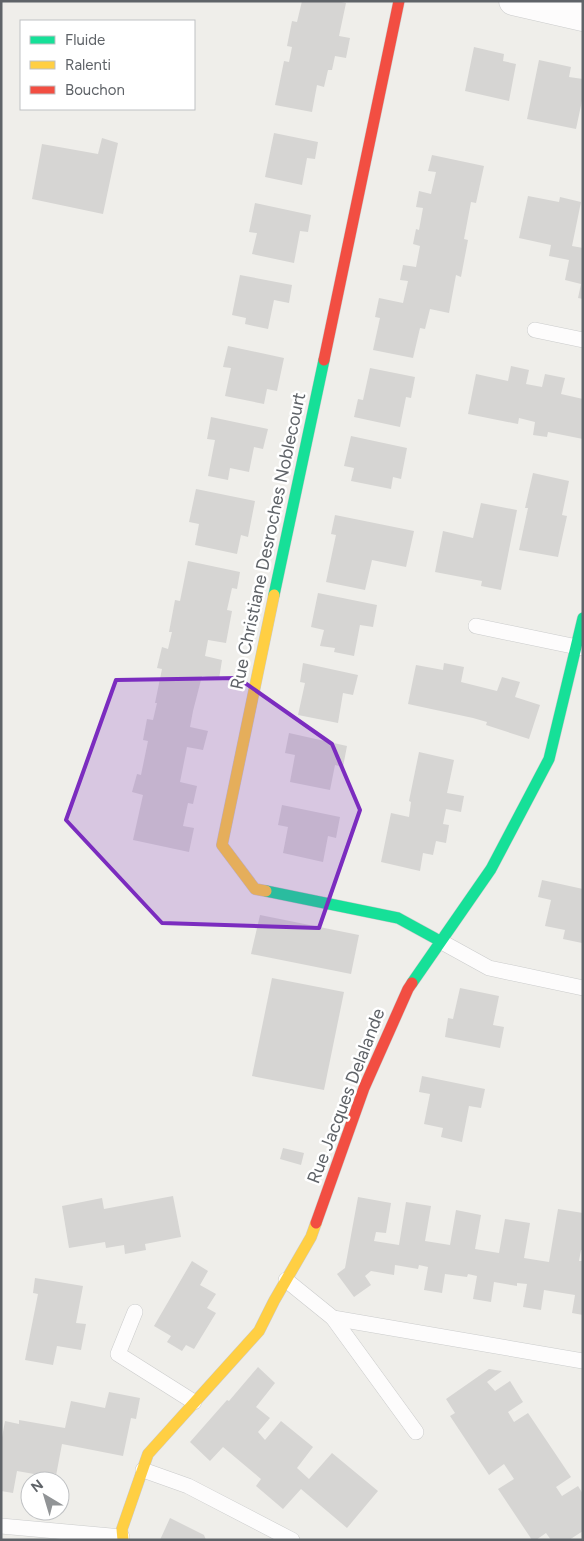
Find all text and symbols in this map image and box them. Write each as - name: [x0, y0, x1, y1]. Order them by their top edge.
- legend: [20, 20, 195, 110]
- text: Fluide: [65, 31, 105, 49]
- text: Ralenti: [65, 56, 111, 74]
- text: Bouchon: [65, 81, 125, 99]
- street label: Rue Christiane Desroches Noblecourt: [226, 390, 310, 692]
- street label: Rue Jacques Delalande: [302, 1005, 390, 1187]
- north arrow: [20, 1471, 70, 1521]
- text: N: [28, 1476, 47, 1496]

